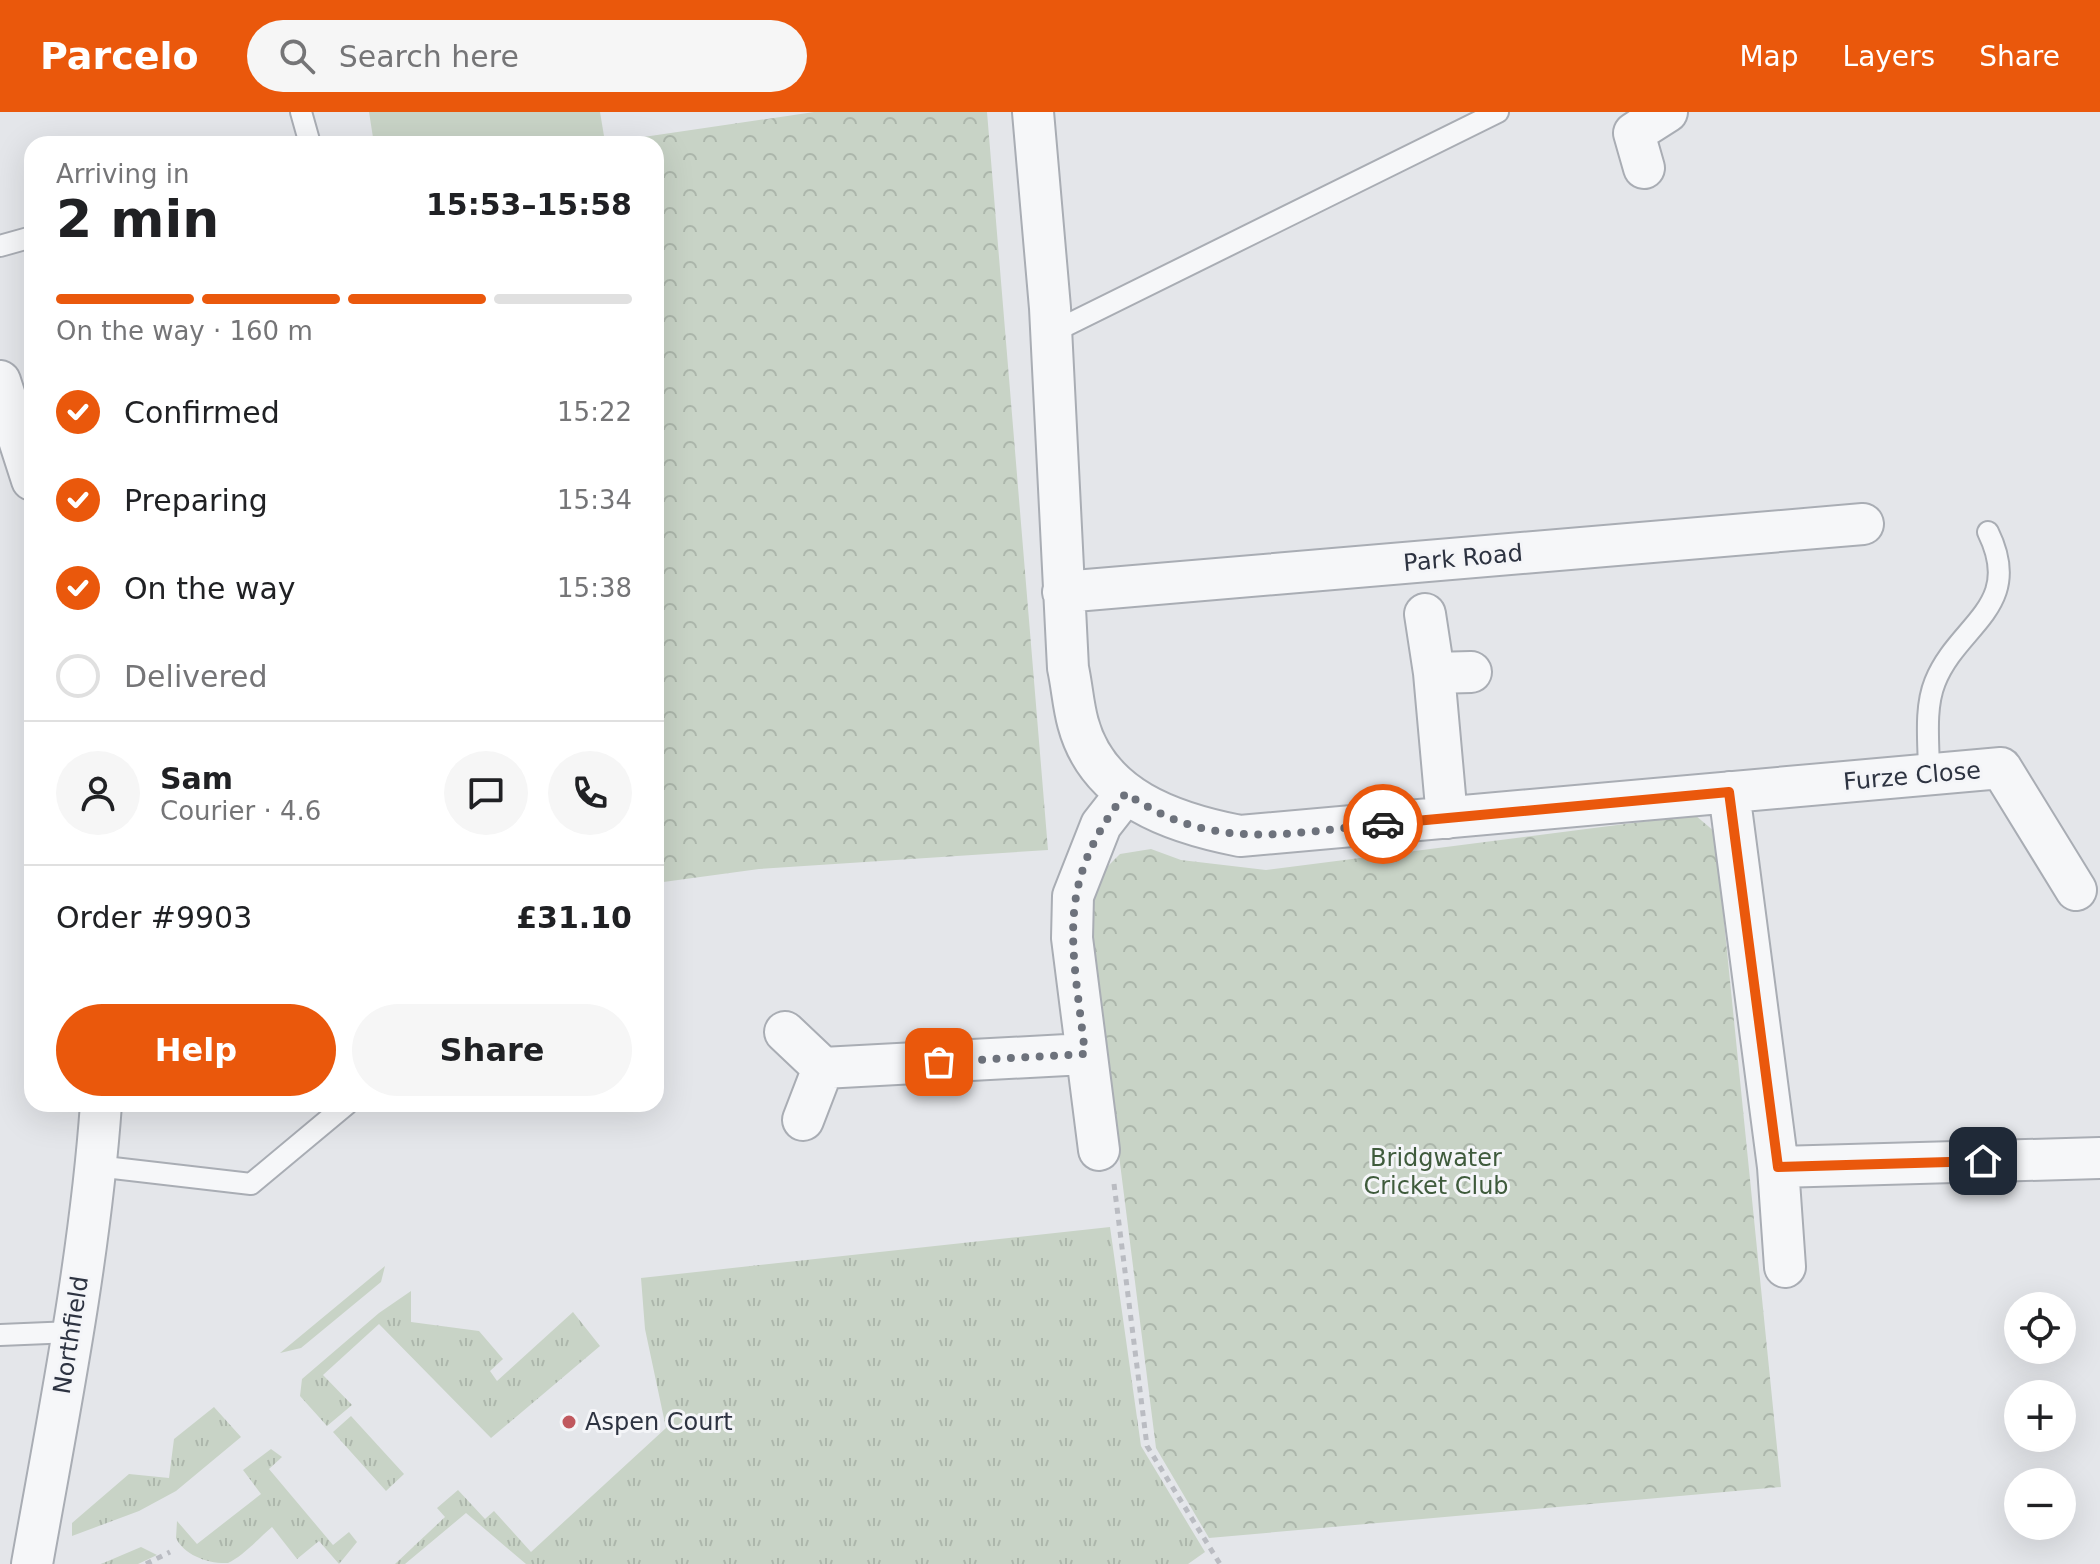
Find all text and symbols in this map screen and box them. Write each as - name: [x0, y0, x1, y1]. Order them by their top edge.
- search box: [247, 20, 807, 92]
- text: Parcelo: [40, 34, 199, 78]
- icon: search: [275, 34, 319, 78]
- text: Search here: [339, 39, 519, 74]
- text: Map: [1739, 40, 1799, 73]
- text: Layers: [1843, 40, 1935, 73]
- text: Share: [1979, 40, 2060, 73]
- text: Arriving in: [56, 159, 190, 189]
- text: 15:53–15:58: [426, 187, 632, 222]
- text: 2 min: [56, 189, 219, 249]
- text: On the way · 160 m: [56, 316, 313, 346]
- icon: check: [56, 390, 100, 434]
- text: Confirmed: [124, 395, 280, 430]
- text: 15:22: [557, 397, 632, 427]
- icon: check: [56, 478, 100, 522]
- text: Preparing: [124, 483, 268, 518]
- text: 15:34: [557, 485, 632, 515]
- street label: Park Road: [1402, 539, 1524, 577]
- icon: check: [56, 566, 100, 610]
- text: On the way: [124, 571, 296, 606]
- text: 15:38: [557, 573, 632, 603]
- text: Delivered: [124, 659, 268, 694]
- button: person: [56, 751, 140, 835]
- button: chat: [444, 751, 528, 835]
- button: phone: [548, 751, 632, 835]
- street label: Furze Close: [1842, 756, 1982, 796]
- text: Sam: [160, 761, 233, 796]
- courier: [1343, 784, 1423, 864]
- text: Courier · 4.6: [160, 796, 321, 826]
- icon: car: [1361, 802, 1405, 846]
- text: Order #9903: [56, 900, 252, 935]
- text: £31.10: [516, 900, 632, 935]
- button: Help: [56, 1004, 336, 1096]
- button: Share: [352, 1004, 632, 1096]
- pin: [905, 1028, 973, 1096]
- icon: bag: [917, 1040, 961, 1084]
- pin: [1949, 1127, 2017, 1195]
- icon: home: [1961, 1139, 2005, 1183]
- park label: Bridgwater Cricket Club: [1363, 1144, 1509, 1200]
- street label: Northfield: [48, 1274, 94, 1396]
- map controls: [2004, 1292, 2076, 1540]
- button: locate: [2004, 1292, 2076, 1364]
- button: +: [2004, 1380, 2076, 1452]
- place label: Aspen Court: [585, 1408, 733, 1436]
- marker: Aspen Court: [560, 1413, 578, 1431]
- button: −: [2004, 1468, 2076, 1540]

